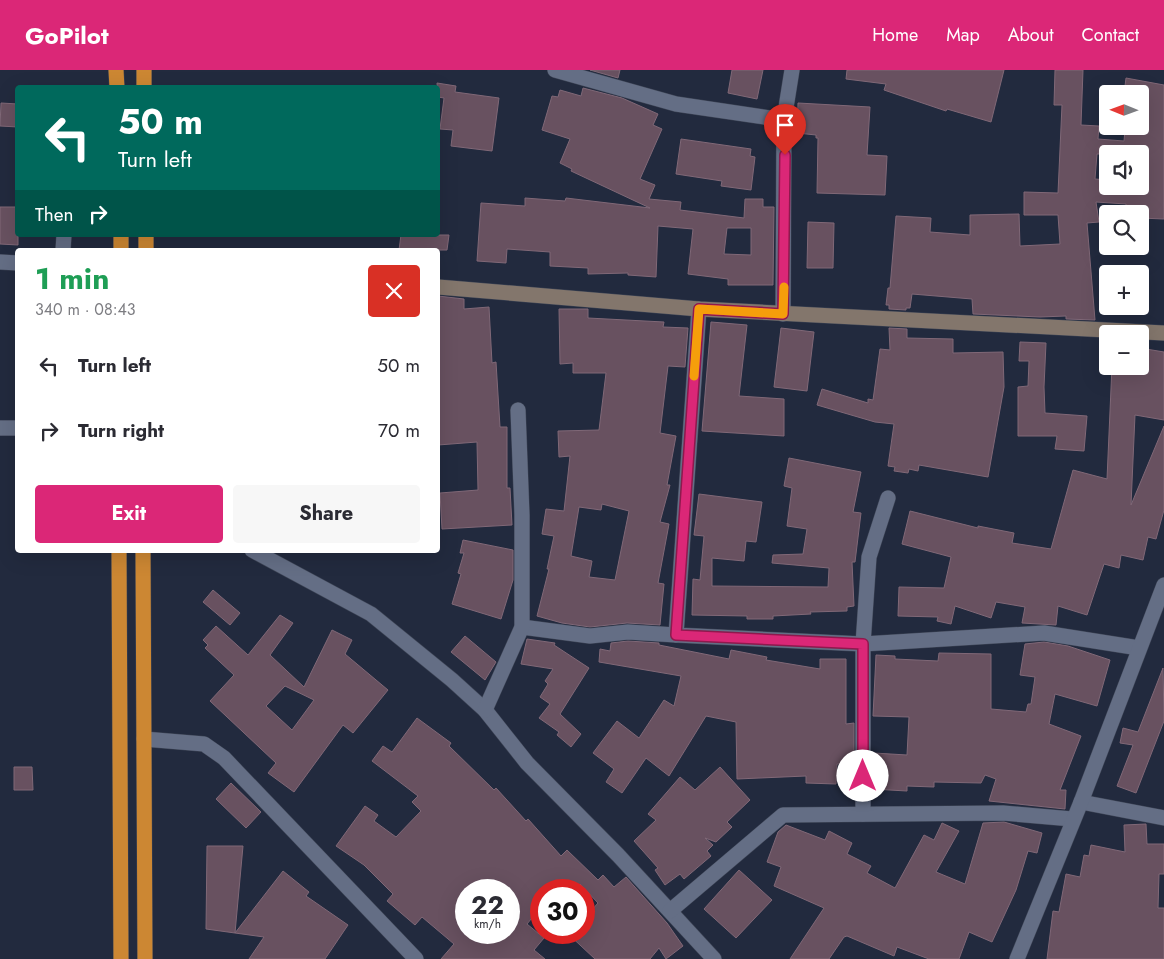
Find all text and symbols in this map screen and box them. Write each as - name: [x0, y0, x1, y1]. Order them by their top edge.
- text: GoPilot: [25, 18, 109, 53]
- text: Home: [872, 22, 918, 48]
- text: Map: [946, 22, 980, 48]
- text: About: [1008, 22, 1053, 48]
- text: Contact: [1081, 22, 1139, 48]
- north arrow: [1099, 85, 1149, 135]
- map controls: [1099, 85, 1149, 375]
- text: 50 m: [118, 97, 203, 147]
- pin: [764, 104, 806, 155]
- icon: left: [35, 105, 100, 170]
- icon: arrive: [771, 111, 799, 139]
- text: Turn left: [118, 143, 192, 175]
- button: sound: [1099, 145, 1149, 195]
- icon: right: [84, 200, 112, 228]
- text: Then: [35, 201, 74, 228]
- button: search: [1099, 205, 1149, 255]
- text: 1 min: [35, 257, 109, 300]
- button: close: [368, 265, 420, 317]
- button: +: [1099, 265, 1149, 315]
- text: 340 m · 08:43: [35, 298, 136, 321]
- button: −: [1099, 325, 1149, 375]
- icon: left: [35, 352, 63, 380]
- text: Turn left: [78, 352, 151, 379]
- text: 50 m: [377, 352, 420, 379]
- icon: right: [35, 417, 63, 445]
- text: Turn right: [78, 417, 164, 444]
- text: 70 m: [378, 417, 420, 444]
- button: Exit: [35, 485, 223, 543]
- button: Share: [233, 485, 420, 543]
- position arrow: [836, 749, 888, 801]
- speed limit sign: 30: [530, 879, 595, 944]
- text: 22: [471, 887, 504, 923]
- text: km/h: [474, 915, 501, 933]

